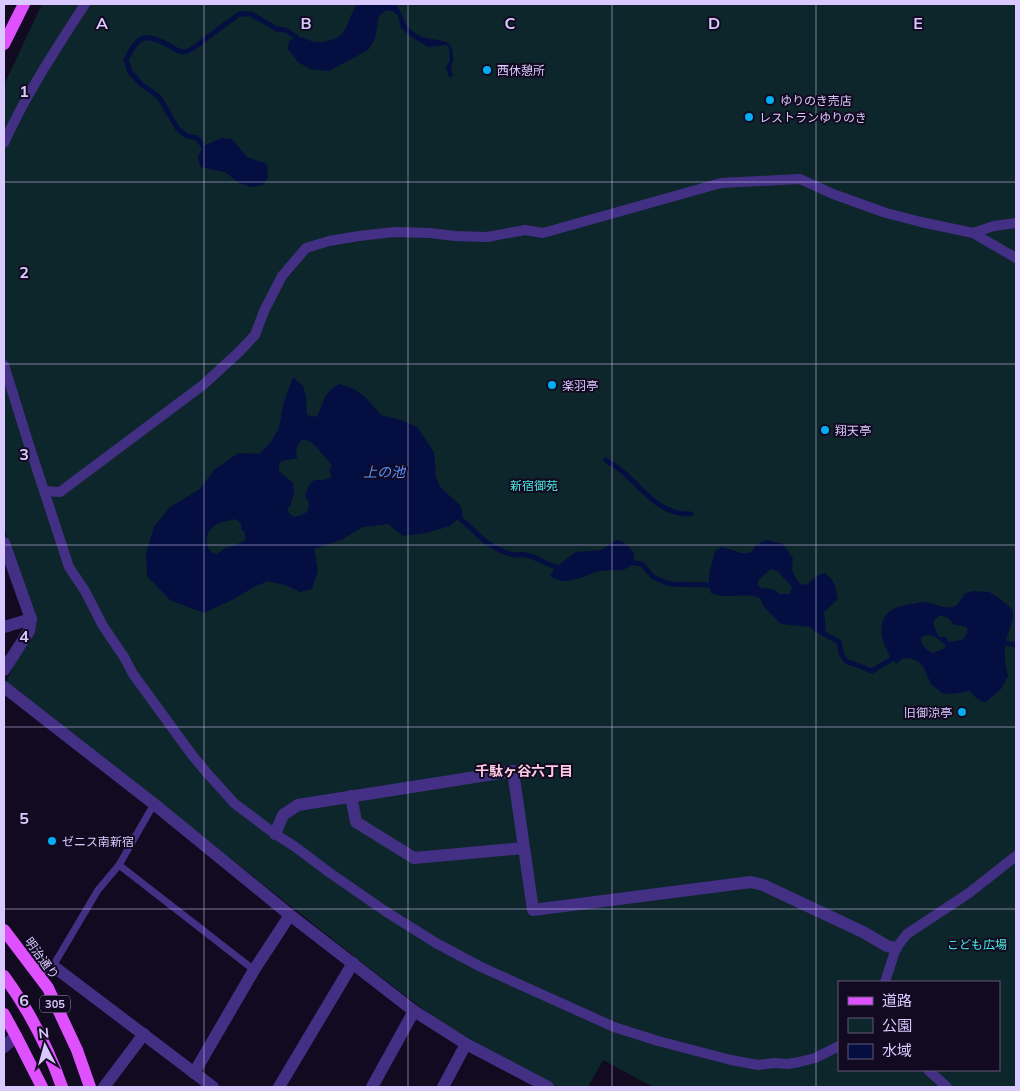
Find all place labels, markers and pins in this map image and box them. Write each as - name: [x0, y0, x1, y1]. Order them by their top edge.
- place label: 西休憩所: [497, 63, 545, 78]
- marker: 西休憩所: [481, 64, 493, 76]
- place label: ゆりのき売店: [780, 93, 852, 108]
- marker: ゆりのき売店: [764, 94, 776, 106]
- place label: レストランゆりのき: [759, 110, 867, 125]
- marker: レストランゆりのき: [743, 111, 755, 123]
- place label: 楽羽亭: [562, 378, 598, 393]
- marker: 楽羽亭: [546, 379, 558, 391]
- place label: 翔天亭: [835, 423, 871, 438]
- marker: 翔天亭: [819, 424, 831, 436]
- place label: 旧御涼亭: [904, 705, 952, 720]
- marker: 旧御涼亭: [956, 706, 968, 718]
- place label: ゼニス南新宿: [62, 834, 134, 849]
- marker: ゼニス南新宿: [46, 835, 58, 847]

